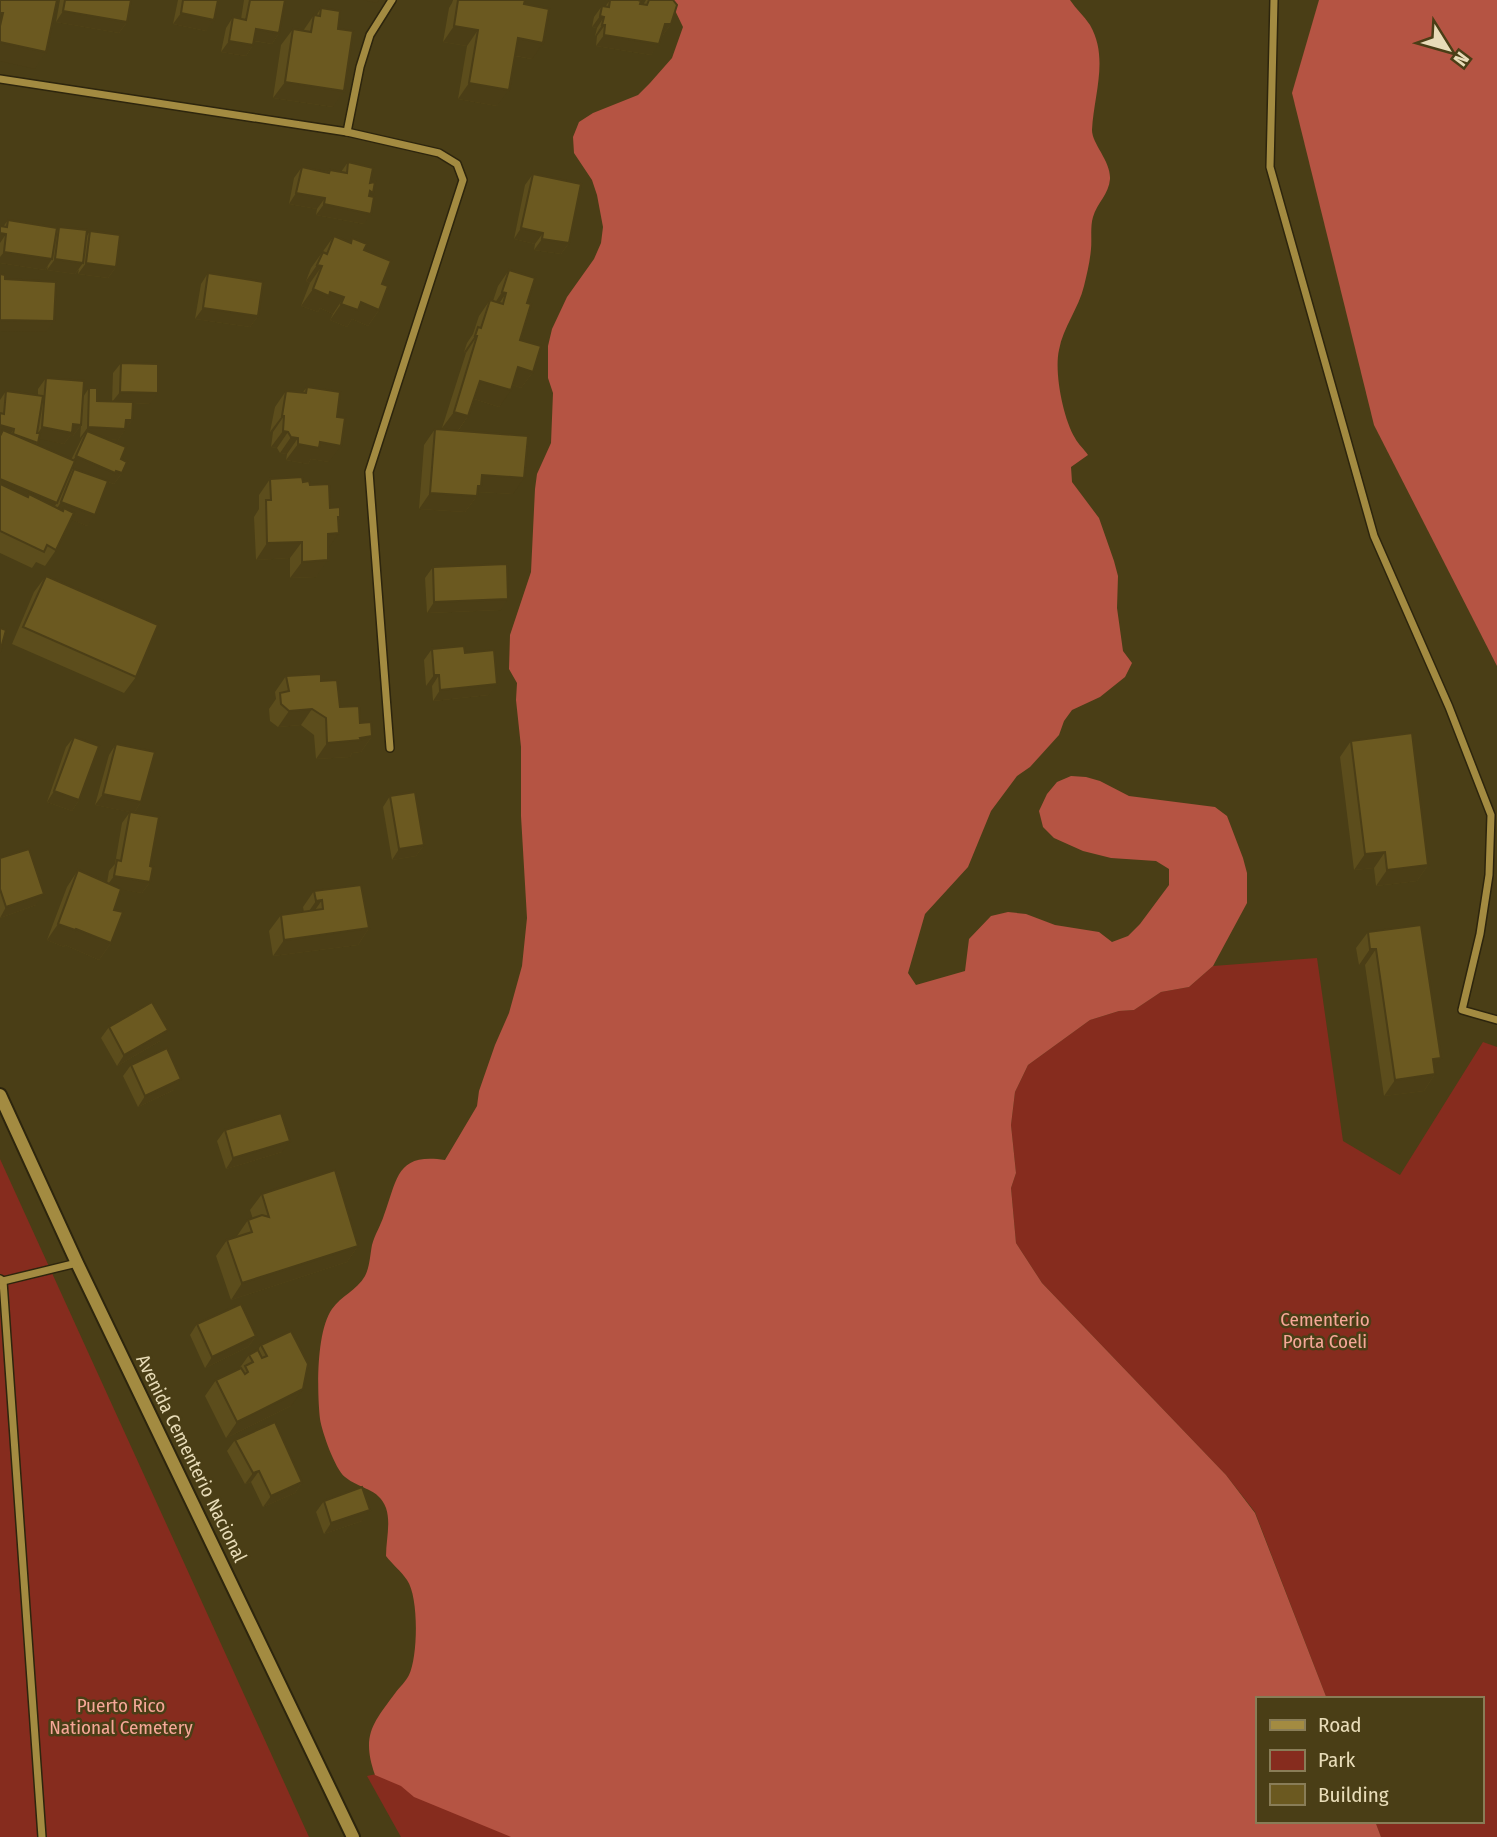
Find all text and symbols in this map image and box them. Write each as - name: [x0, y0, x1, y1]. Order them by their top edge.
- north arrow: [1413, 14, 1483, 84]
- text: N: [1449, 47, 1474, 70]
- park label: Cementerio Porta Coeli: [1280, 1308, 1370, 1353]
- street label: Avenida Cementerio Nacional: [131, 1351, 252, 1566]
- park label: Puerto Rico National Cemetery: [49, 1694, 193, 1739]
- legend: [1256, 1697, 1483, 1823]
- text: Road: [1318, 1712, 1362, 1738]
- text: Park: [1318, 1747, 1356, 1773]
- text: Building: [1318, 1782, 1389, 1808]

